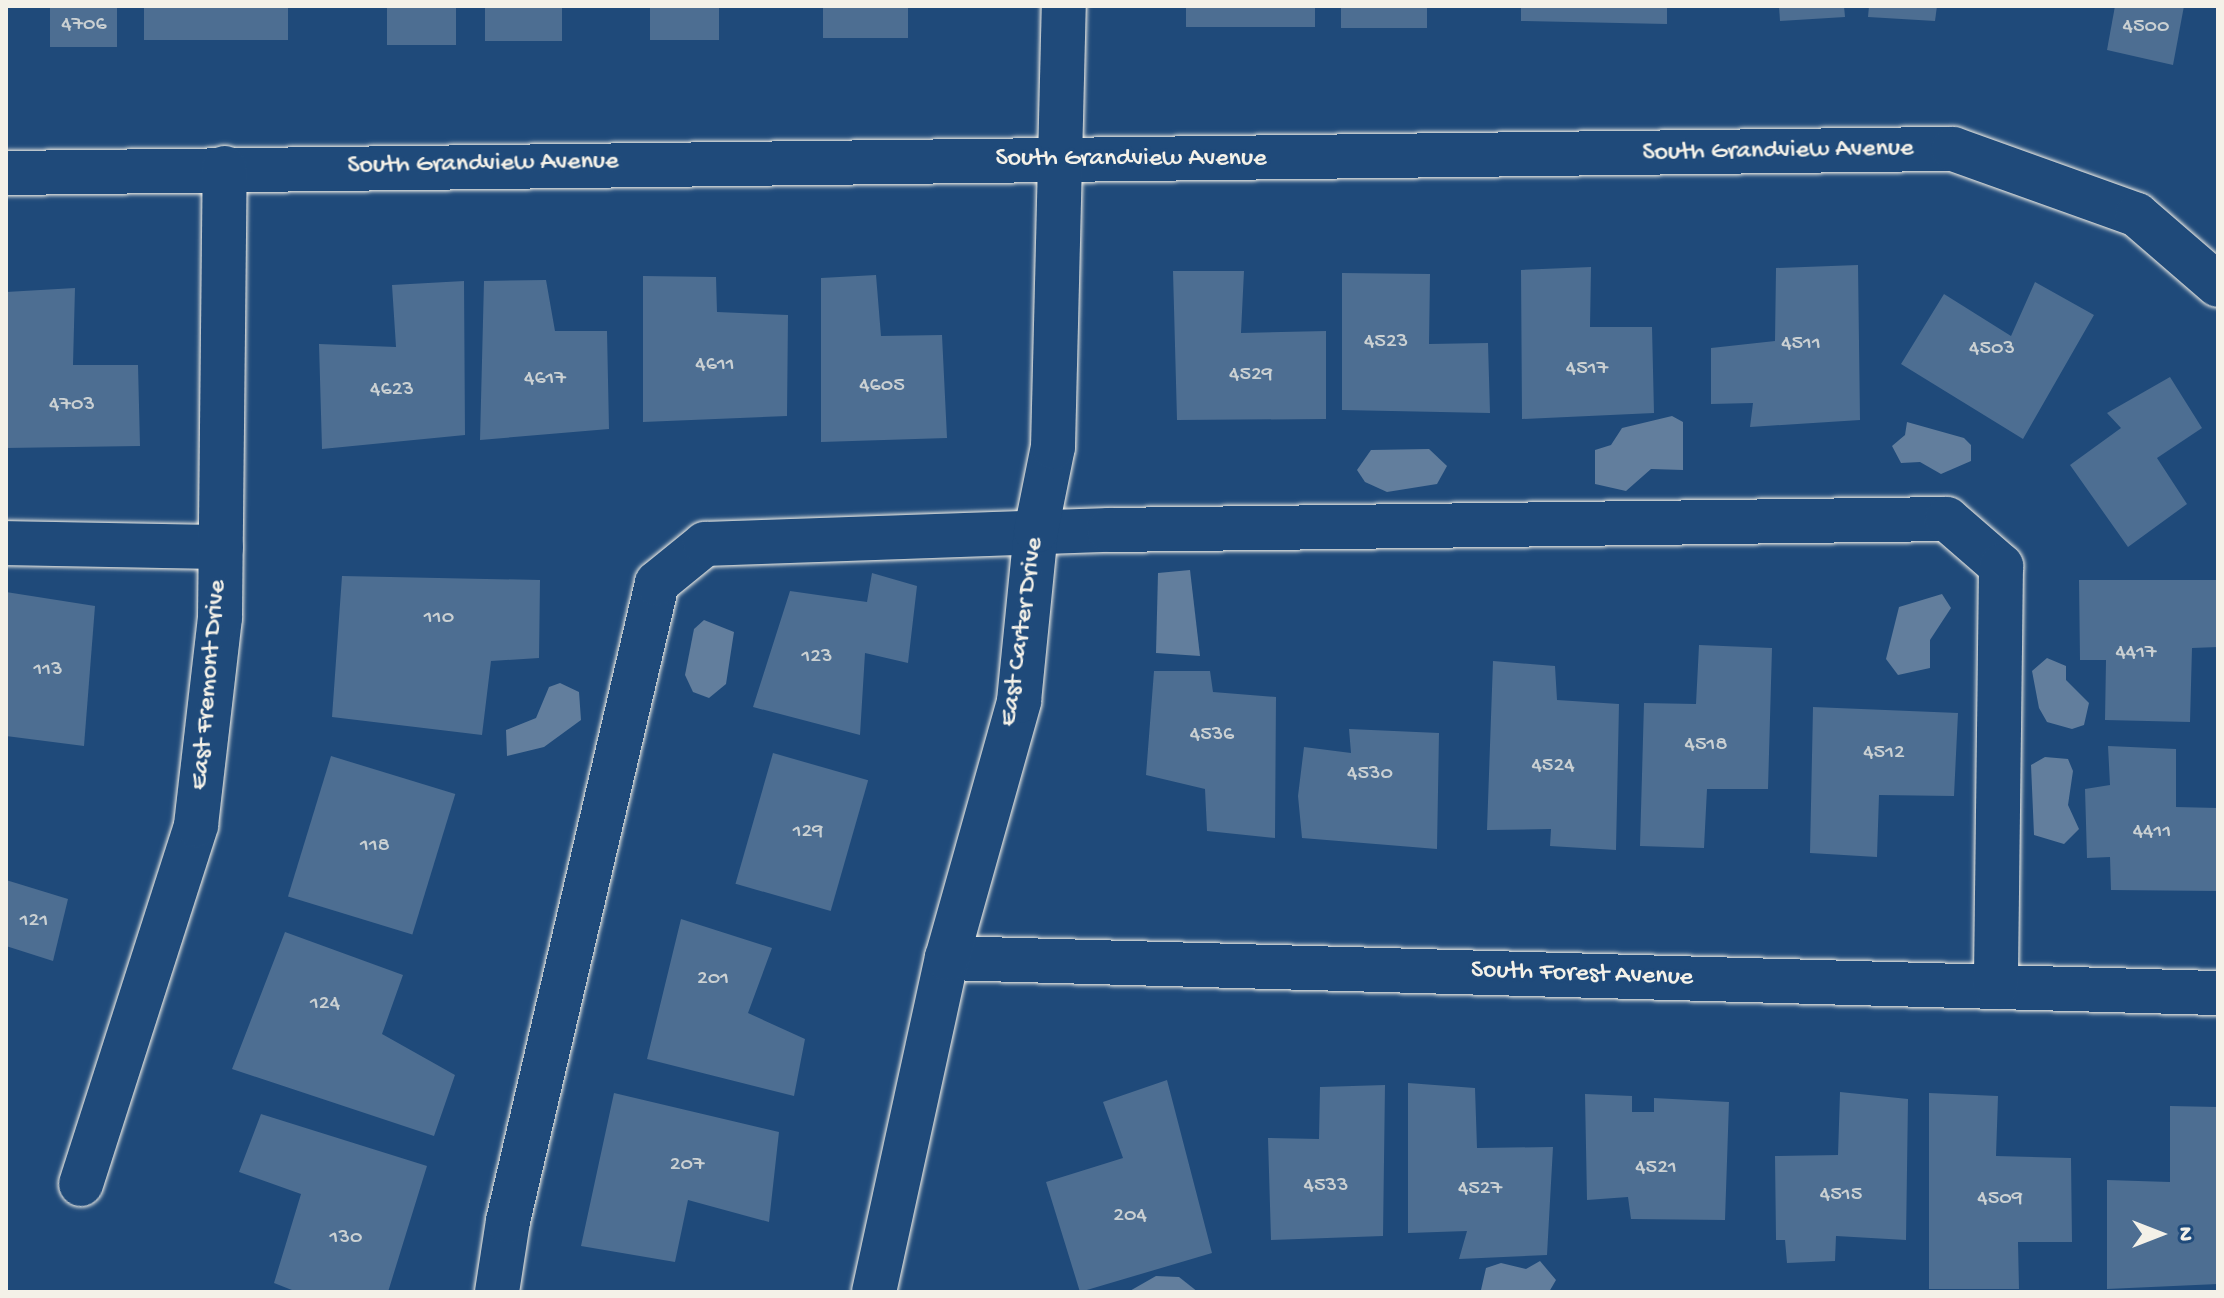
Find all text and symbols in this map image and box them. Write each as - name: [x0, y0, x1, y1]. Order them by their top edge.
- house number: 4706: [61, 13, 107, 39]
- house number: 4500: [2123, 15, 2169, 41]
- street label: South Grandview Avenue: [1642, 134, 1914, 170]
- street label: South Grandview Avenue: [995, 144, 1267, 176]
- street label: South Grandview Avenue: [347, 147, 619, 183]
- house number: 4523: [1364, 330, 1408, 356]
- house number: 4511: [1781, 332, 1821, 358]
- house number: 4503: [1969, 337, 2015, 363]
- house number: 4611: [695, 353, 735, 379]
- house number: 4517: [1566, 357, 1608, 383]
- house number: 4529: [1229, 363, 1273, 389]
- house number: 4617: [524, 367, 566, 393]
- house number: 4605: [859, 374, 905, 400]
- house number: 4623: [370, 378, 414, 404]
- house number: 4703: [49, 393, 95, 419]
- street label: East Carter Drive: [994, 535, 1052, 729]
- street label: East Fremont Drive: [185, 579, 235, 791]
- house number: 110: [424, 606, 454, 632]
- house number: 4417: [2115, 641, 2157, 667]
- house number: 123: [801, 645, 833, 671]
- house number: 113: [33, 658, 63, 684]
- house number: 4536: [1190, 723, 1234, 749]
- house number: 4518: [1685, 733, 1727, 759]
- house number: 4512: [1863, 741, 1905, 767]
- house number: 4524: [1531, 754, 1575, 780]
- house number: 4530: [1347, 762, 1393, 788]
- house number: 129: [793, 820, 823, 846]
- house number: 4411: [2133, 820, 2171, 846]
- house number: 118: [360, 834, 390, 860]
- house number: 121: [20, 909, 48, 935]
- street label: South Forest Avenue: [1470, 956, 1694, 994]
- house number: 201: [697, 967, 729, 993]
- house number: 124: [310, 992, 340, 1018]
- house number: 207: [670, 1153, 704, 1179]
- house number: 4521: [1635, 1156, 1677, 1182]
- house number: 4533: [1304, 1174, 1348, 1200]
- house number: 4527: [1458, 1177, 1502, 1203]
- house number: 4515: [1820, 1183, 1862, 1209]
- house number: 4509: [1977, 1187, 2023, 1213]
- north arrow: [2120, 1194, 2200, 1274]
- house number: 204: [1113, 1204, 1147, 1230]
- house number: 130: [330, 1226, 362, 1252]
- text: N: [2171, 1227, 2197, 1241]

